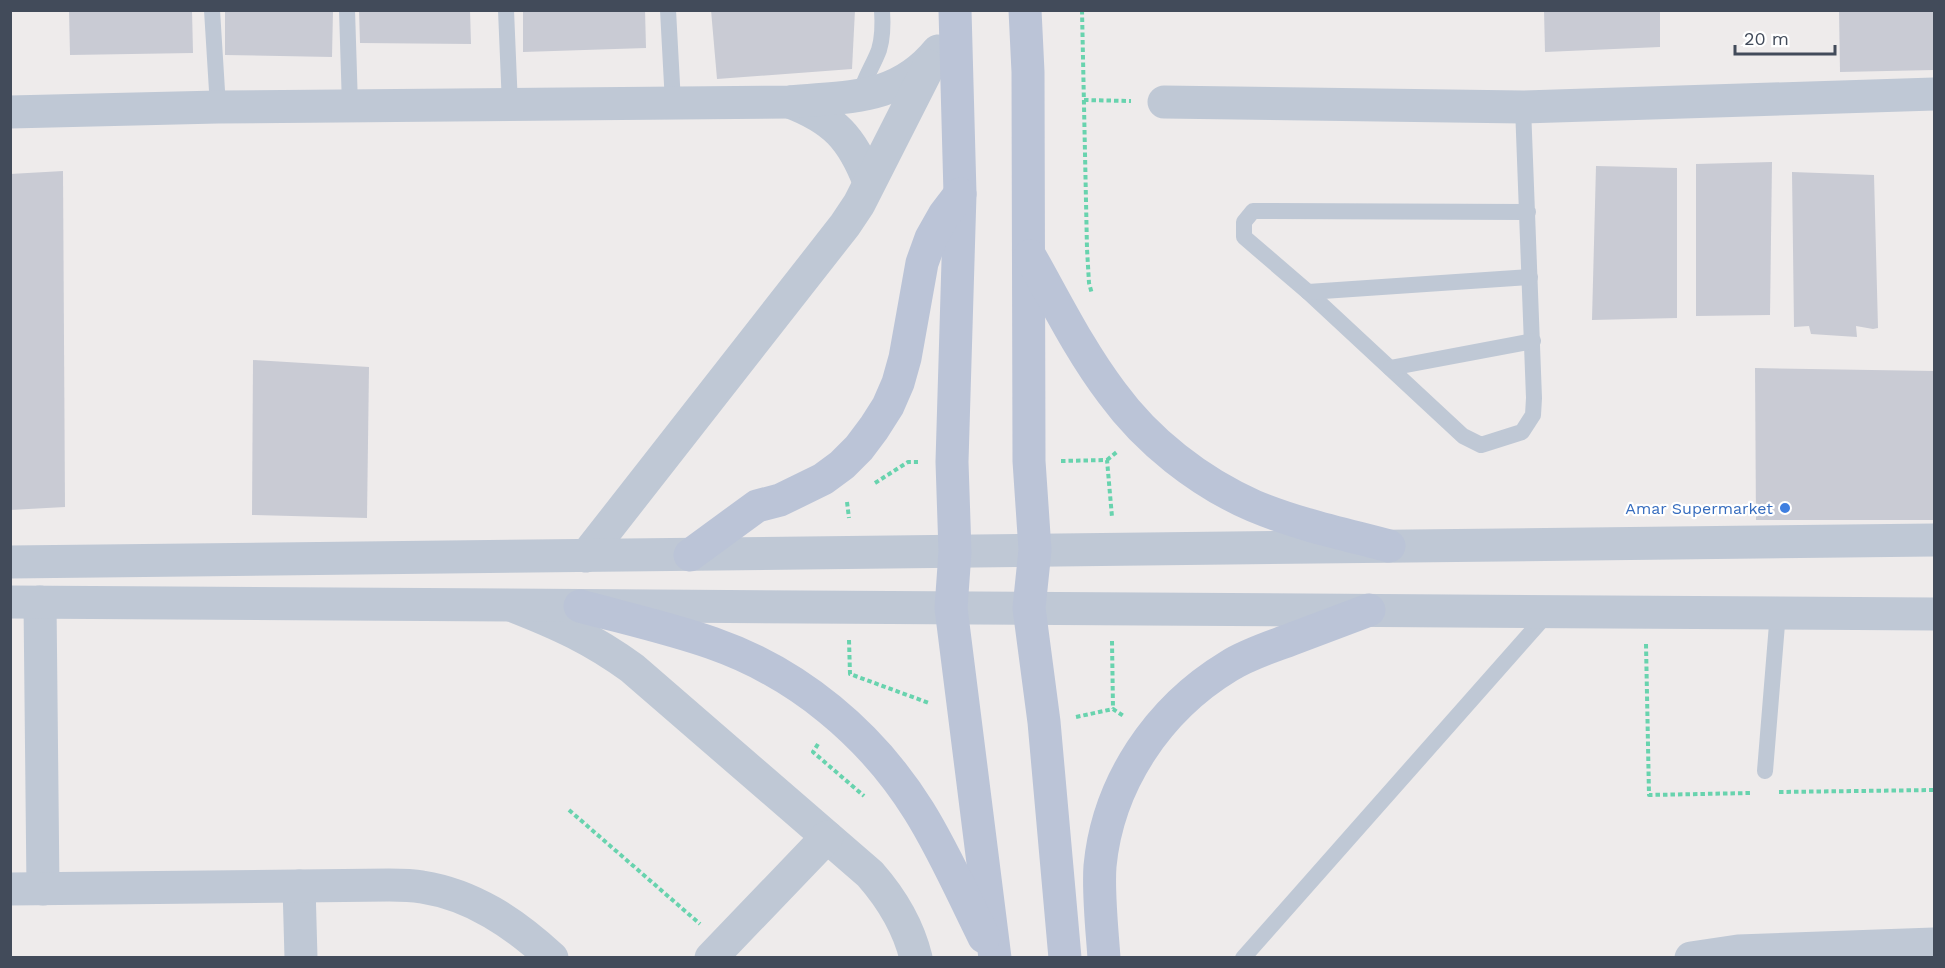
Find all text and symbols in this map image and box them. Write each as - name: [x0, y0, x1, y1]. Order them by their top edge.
- scale bar: [1735, 18, 1836, 56]
- text: 20 m: [1744, 28, 1789, 49]
- place label: Amar Supermarket: [1625, 499, 1773, 518]
- marker: Amar Supermarket: [1778, 501, 1792, 515]

